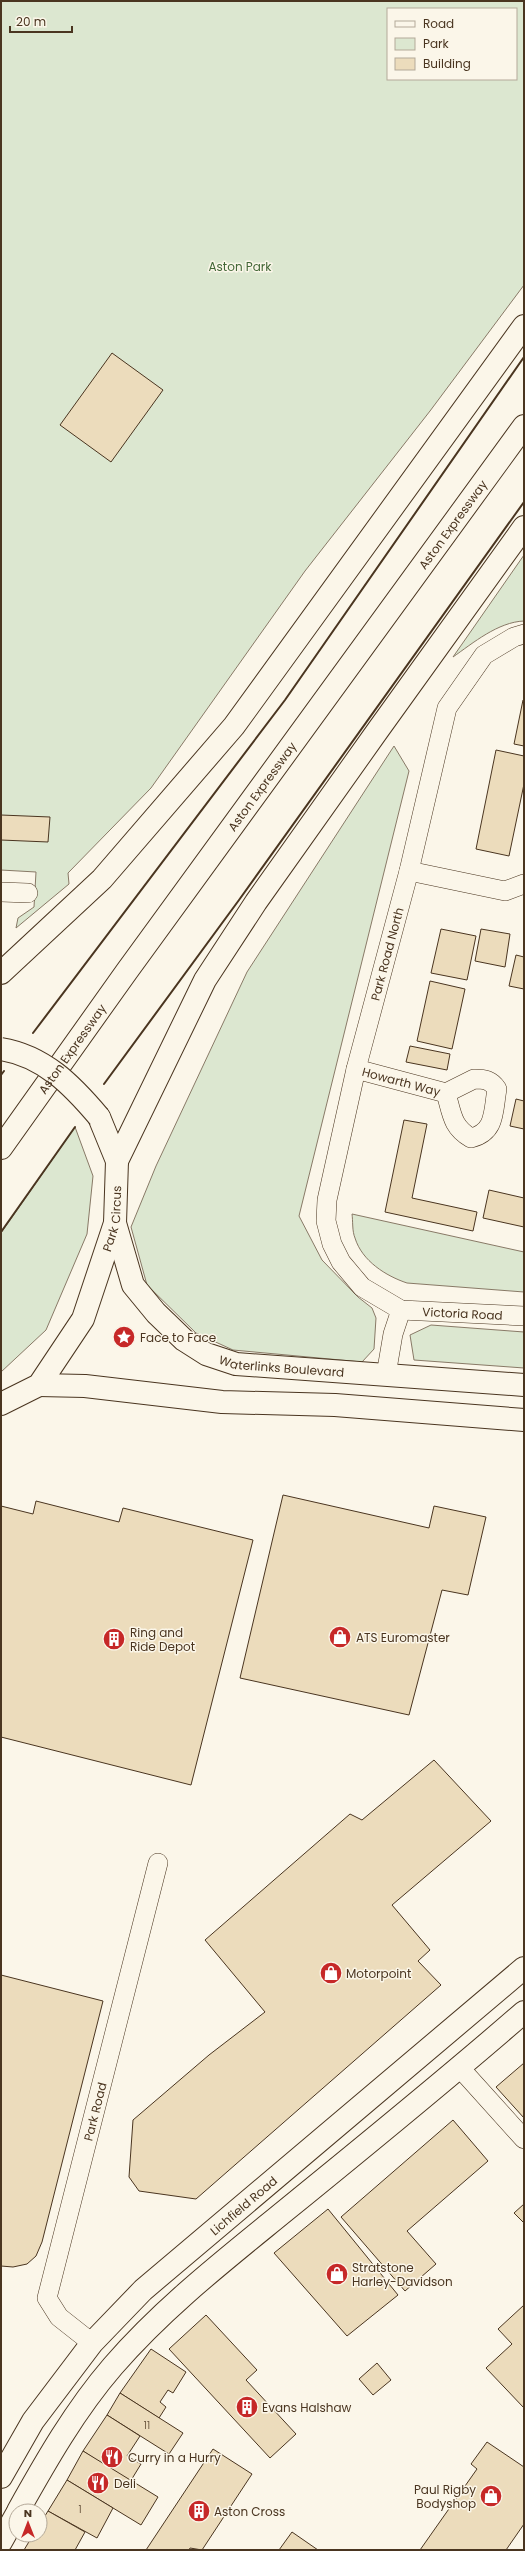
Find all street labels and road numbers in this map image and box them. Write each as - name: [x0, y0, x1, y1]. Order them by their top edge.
- street label: Aston Expressway: [414, 476, 491, 572]
- street label: Aston Expressway: [223, 738, 300, 834]
- street label: Park Road North: [366, 905, 408, 1003]
- street label: Aston Expressway: [34, 1000, 110, 1097]
- street label: Howarth Way: [360, 1063, 443, 1100]
- street label: Park Circus: [98, 1185, 125, 1254]
- street label: Victoria Road: [422, 1303, 503, 1323]
- street label: Waterlinks Boulevard: [217, 1350, 345, 1380]
- street label: Park Road: [79, 2080, 110, 2143]
- street label: Lichfield Road: [206, 2172, 280, 2239]

